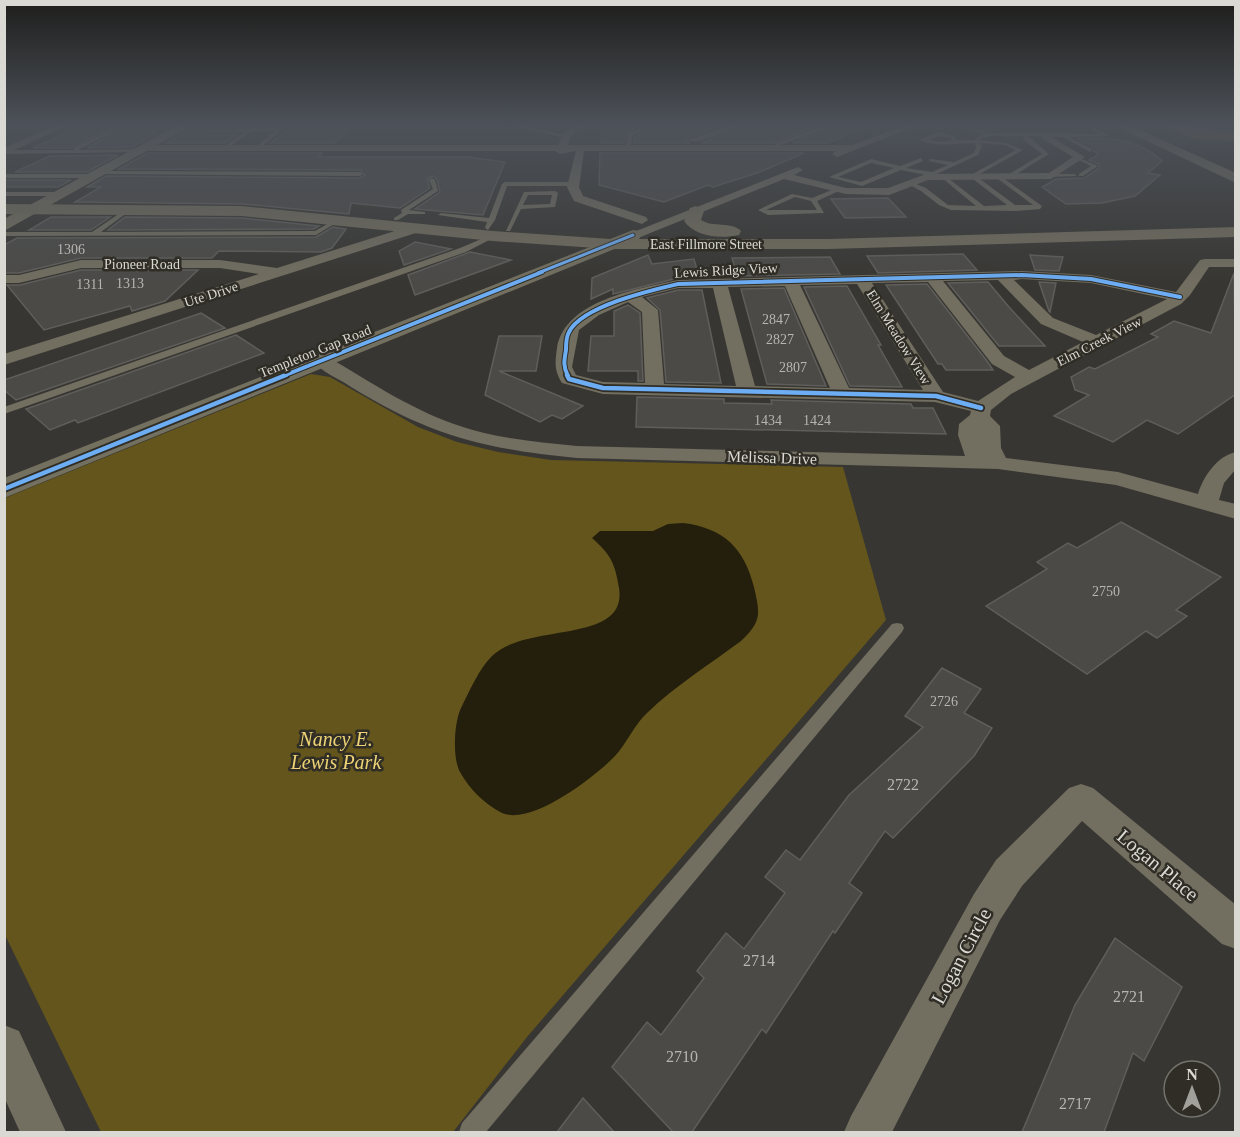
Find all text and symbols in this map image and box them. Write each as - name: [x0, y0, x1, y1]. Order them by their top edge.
- street label: East Fillmore Street: [650, 237, 762, 252]
- house number: 1306: [57, 242, 85, 257]
- street label: Pioneer Road: [104, 257, 180, 272]
- street label: Lewis Ridge View: [674, 260, 779, 281]
- house number: 1313: [116, 276, 144, 291]
- house number: 1311: [76, 277, 104, 292]
- street label: Ute Drive: [182, 279, 240, 310]
- street label: Elm Meadow View: [863, 287, 934, 388]
- house number: 2847: [762, 312, 790, 327]
- street label: Elm Creek View: [1054, 313, 1145, 369]
- street label: Templeton Gap Road: [257, 322, 373, 381]
- house number: 2827: [766, 332, 794, 347]
- house number: 2807: [779, 360, 807, 375]
- house number: 1434: [754, 413, 782, 428]
- house number: 1424: [803, 413, 831, 428]
- street label: Melissa Drive: [727, 447, 817, 468]
- house number: 2750: [1092, 584, 1120, 599]
- house number: 2726: [930, 694, 958, 709]
- park label: Nancy E. Lewis Park: [290, 728, 382, 773]
- house number: 2722: [887, 776, 919, 793]
- street label: Logan Place: [1112, 825, 1203, 906]
- street label: Logan Circle: [927, 904, 996, 1008]
- house number: 2714: [743, 952, 775, 969]
- house number: 2721: [1113, 988, 1145, 1005]
- house number: 2710: [666, 1048, 698, 1065]
- north arrow: [1162, 1059, 1222, 1119]
- text: N: [1186, 1066, 1198, 1083]
- house number: 2717: [1059, 1095, 1091, 1112]

